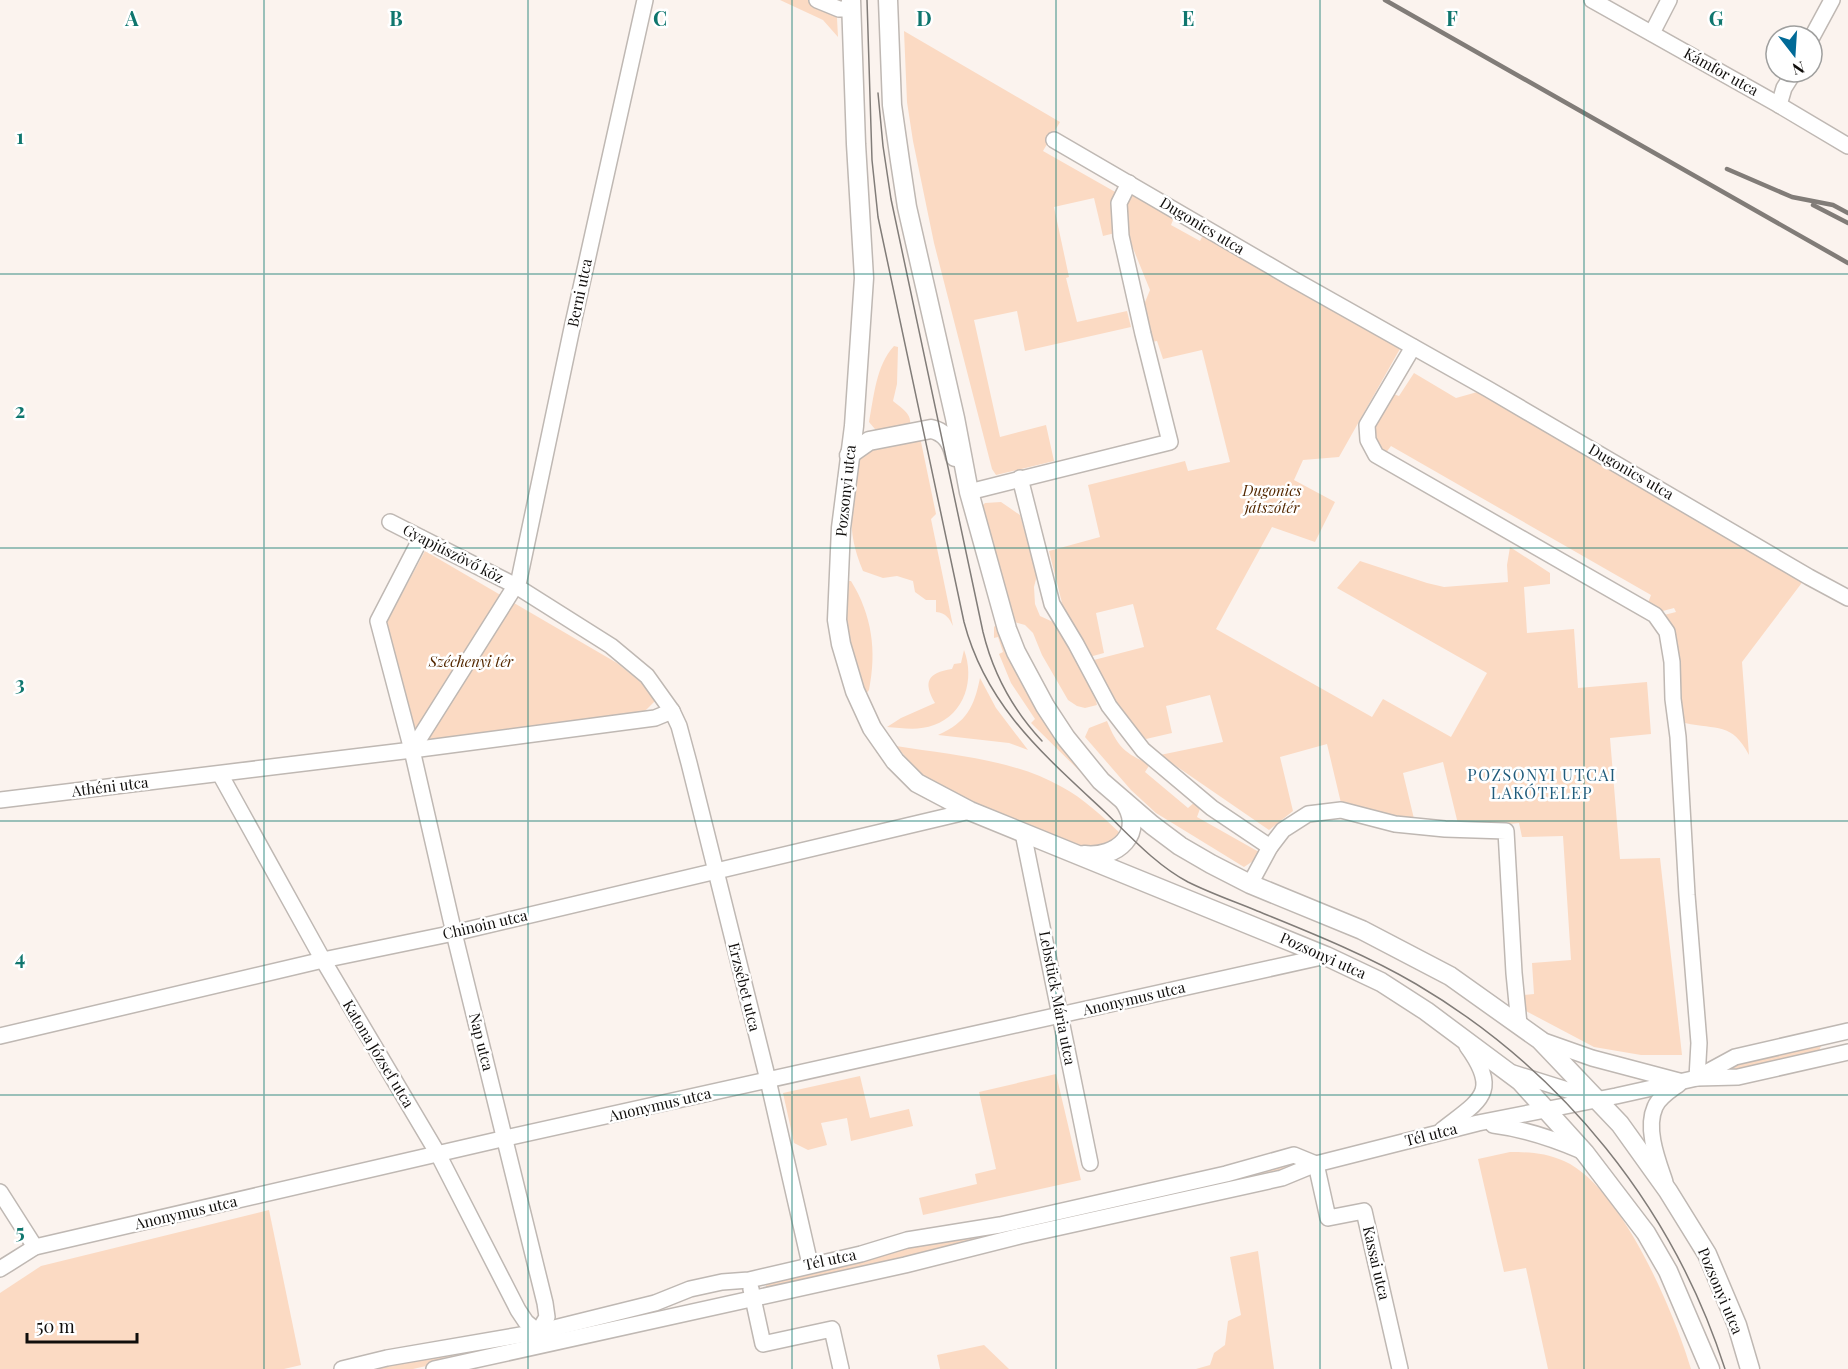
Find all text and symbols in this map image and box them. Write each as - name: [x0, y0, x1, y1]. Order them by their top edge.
- text: A: [124, 4, 139, 31]
- text: B: [389, 4, 403, 31]
- text: C: [653, 4, 667, 31]
- text: D: [916, 4, 932, 31]
- text: E: [1182, 4, 1194, 31]
- text: F: [1446, 4, 1458, 31]
- text: G: [1709, 4, 1724, 31]
- north arrow: [1764, 24, 1824, 84]
- street label: Kámfor utca: [1681, 42, 1763, 100]
- text: N: [1790, 57, 1807, 81]
- text: 1: [16, 122, 24, 149]
- street label: Dugonics utca: [1156, 192, 1249, 259]
- street label: Berni utca: [562, 256, 596, 329]
- text: 2: [15, 396, 25, 423]
- street label: Dugonics utca: [1585, 439, 1678, 504]
- street label: Pozsonyi utca: [830, 443, 860, 538]
- park label: Dugonics játszótér: [1242, 480, 1302, 517]
- street label: Gyapjúszövő köz: [400, 519, 507, 587]
- park label: Széchenyi tér: [428, 651, 514, 671]
- text: 3: [15, 669, 25, 696]
- district label: POZSONYI UTCAI LAKÓTELEP: [1467, 764, 1617, 803]
- street label: Athéni utca: [69, 771, 150, 801]
- street label: Chinoin utca: [440, 904, 530, 944]
- street label: Pozsonyi utca: [1277, 927, 1370, 983]
- street label: Lebstück Mária utca: [1035, 929, 1081, 1067]
- street label: Erzsébet utca: [724, 940, 766, 1034]
- text: 4: [15, 943, 25, 970]
- street label: Anonymus utca: [1080, 976, 1187, 1020]
- street label: Katona József utca: [339, 996, 419, 1112]
- street label: Nap utca: [465, 1011, 499, 1073]
- street label: Anonymus utca: [606, 1082, 713, 1126]
- street label: Tél utca: [1403, 1118, 1459, 1150]
- street label: Anonymus utca: [132, 1190, 239, 1234]
- text: 5: [15, 1217, 25, 1244]
- street label: Kassai utca: [1359, 1224, 1395, 1302]
- street label: Tél utca: [802, 1244, 858, 1274]
- street label: Pozsonyi utca: [1694, 1244, 1748, 1337]
- scale bar: [27, 1306, 136, 1344]
- text: 50 m: [36, 1314, 75, 1338]

